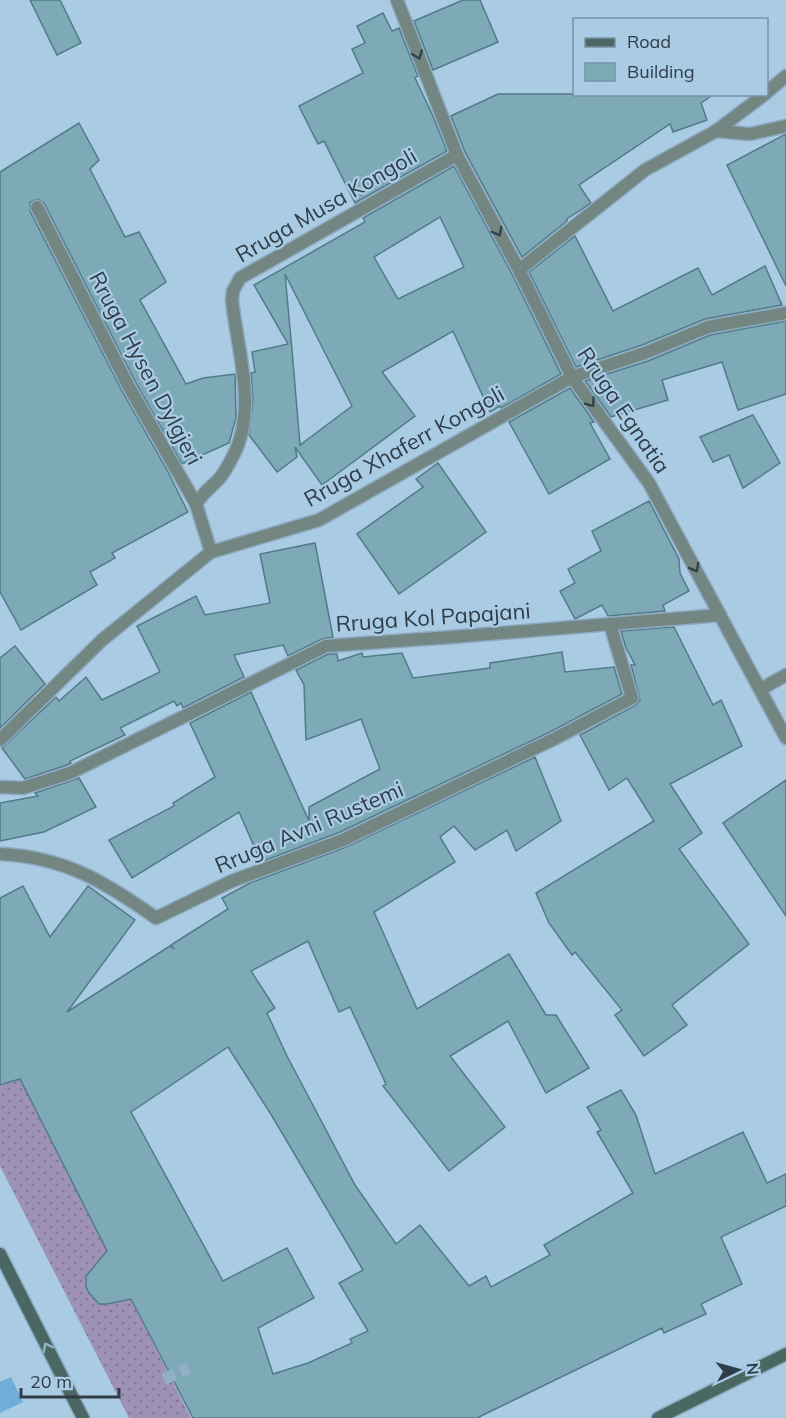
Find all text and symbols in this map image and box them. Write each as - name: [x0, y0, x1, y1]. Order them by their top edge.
- legend: [573, 18, 768, 96]
- text: Road: [627, 30, 671, 53]
- one-way arrow: [411, 48, 423, 59]
- text: Building: [627, 60, 695, 83]
- street label: Rruga Musa Kongoli: [230, 142, 422, 268]
- one-way arrow: [491, 226, 502, 236]
- street label: Rruga Hysen Dylgjeri: [83, 267, 209, 469]
- street label: Rruga Egnatia: [571, 341, 677, 479]
- street label: Rruga Xhaferr Kongoli: [299, 379, 509, 513]
- one-way arrow: [584, 397, 595, 408]
- one-way arrow: [688, 562, 699, 572]
- street label: Rruga Kol Papajani: [335, 596, 531, 638]
- street label: Rruga Avni Rustemi: [211, 775, 407, 879]
- north arrow: [708, 1340, 768, 1400]
- one-way arrow: [43, 1343, 54, 1353]
- scale bar: [21, 1361, 118, 1399]
- text: N: [742, 1362, 763, 1376]
- text: 20 m: [30, 1370, 72, 1393]

